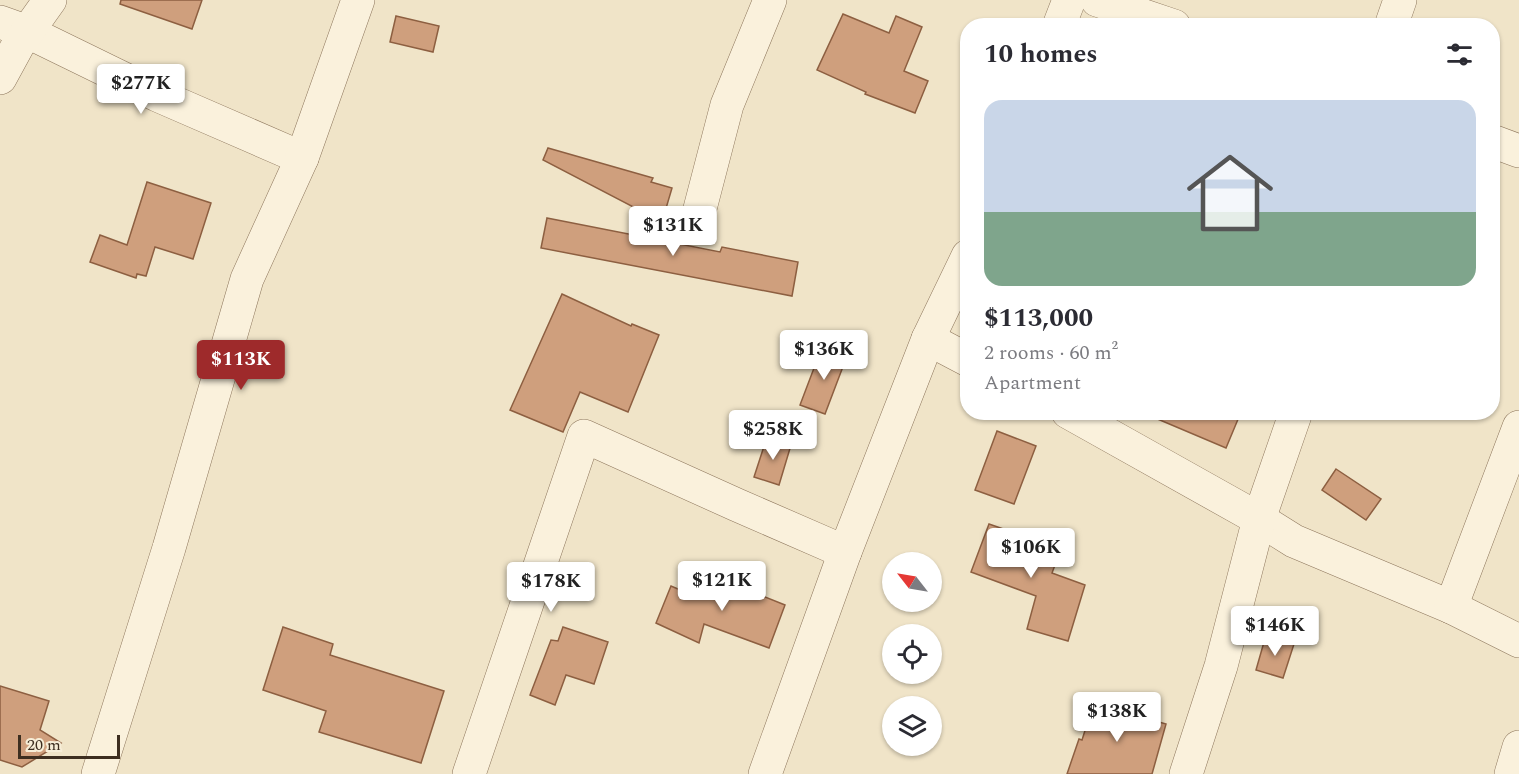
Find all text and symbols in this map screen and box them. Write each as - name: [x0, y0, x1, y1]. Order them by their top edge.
- text: 10 homes: [984, 34, 1098, 74]
- icon: filters: [1443, 38, 1476, 71]
- pin: $277K: [99, 64, 183, 115]
- text: $277K: [111, 68, 171, 98]
- icon: home: [1176, 139, 1284, 247]
- pin: $131K: [631, 206, 715, 257]
- text: $131K: [643, 210, 703, 240]
- text: $113,000: [984, 298, 1093, 338]
- pin: $136K: [782, 330, 866, 381]
- text: $136K: [794, 334, 854, 364]
- text: 2 rooms · 60 m²: [984, 338, 1118, 368]
- pin: $113K: [199, 340, 283, 391]
- text: $113K: [211, 344, 271, 374]
- text: Apartment: [984, 368, 1081, 398]
- pin: $258K: [731, 410, 815, 461]
- text: $258K: [743, 414, 803, 444]
- pin: $106K: [989, 528, 1073, 579]
- text: $106K: [1001, 532, 1061, 562]
- north arrow: [882, 552, 942, 612]
- map controls: [882, 552, 942, 756]
- pin: $121K: [680, 561, 764, 612]
- pin: $178K: [509, 562, 593, 613]
- text: $121K: [692, 565, 752, 595]
- text: $178K: [521, 566, 581, 596]
- pin: $146K: [1233, 606, 1317, 657]
- text: $146K: [1245, 610, 1305, 640]
- button: locate: [882, 624, 942, 684]
- pin: $138K: [1075, 692, 1159, 743]
- button: layers: [882, 696, 942, 756]
- text: $138K: [1087, 696, 1147, 726]
- scale bar: [18, 732, 120, 760]
- text: 20 m: [27, 733, 61, 757]

